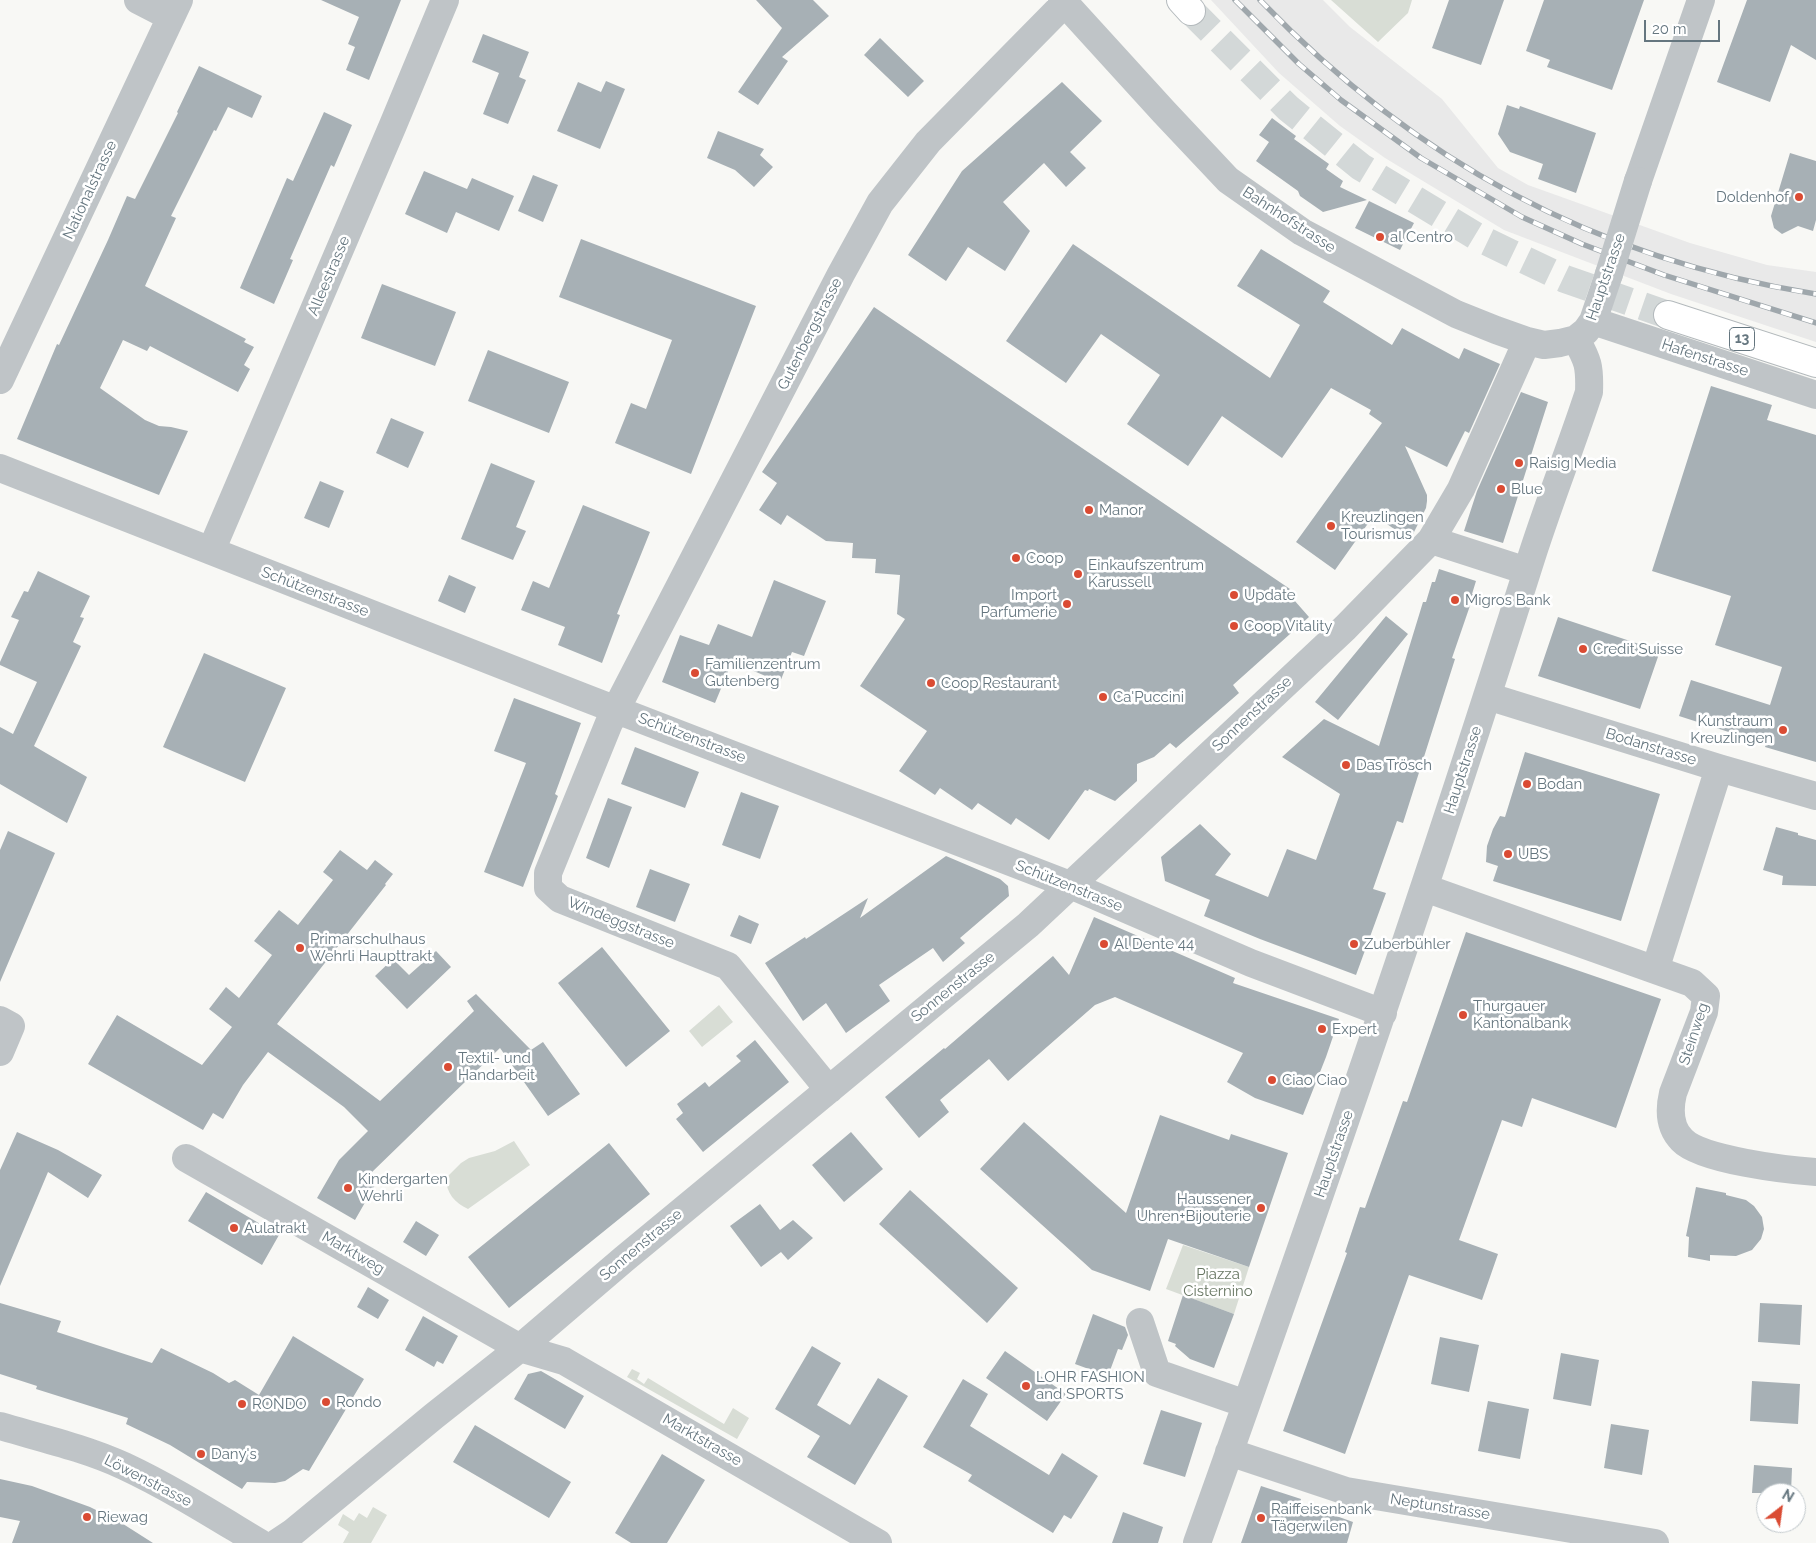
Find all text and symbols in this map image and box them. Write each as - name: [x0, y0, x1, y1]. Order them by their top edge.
- scale bar: [1646, 10, 1722, 42]
- text: 20 m: [1652, 20, 1687, 38]
- street label: Nationalstrasse: [59, 138, 121, 242]
- street label: Bahnhofstrasse: [1239, 183, 1339, 257]
- place label: Doldenhof: [1716, 188, 1789, 206]
- marker: Doldenhof: [1793, 191, 1805, 203]
- place label: al Centro: [1390, 228, 1453, 246]
- marker: al Centro: [1374, 231, 1386, 243]
- street label: Hauptstrasse: [1583, 231, 1629, 323]
- street label: Alleestrasse: [304, 233, 354, 319]
- street label: Gutenbergstrasse: [774, 275, 846, 393]
- road number: 13: [1730, 328, 1754, 350]
- street label: Hafenstrasse: [1659, 335, 1751, 381]
- place label: Raisig Media: [1529, 454, 1616, 472]
- marker: Raisig Media: [1513, 457, 1525, 469]
- place label: Blue: [1511, 480, 1543, 498]
- marker: Blue: [1495, 483, 1507, 495]
- place label: Manor: [1099, 501, 1143, 519]
- marker: Manor: [1083, 504, 1095, 516]
- place label: Kreuzlingen Tourismus: [1341, 508, 1424, 543]
- marker: Kreuzlingen Tourismus: [1325, 520, 1337, 532]
- place label: Coop: [1026, 549, 1063, 567]
- marker: Coop: [1010, 552, 1022, 564]
- place label: Einkaufszentrum Karussell: [1088, 556, 1204, 591]
- street label: Schützenstrasse: [259, 563, 371, 621]
- marker: Einkaufszentrum Karussell: [1072, 568, 1084, 580]
- place label: Import Parfumerie: [981, 586, 1057, 621]
- place label: Update: [1244, 586, 1296, 604]
- marker: Update: [1228, 589, 1240, 601]
- place label: Migros Bank: [1465, 591, 1551, 609]
- marker: Migros Bank: [1449, 594, 1461, 606]
- marker: Import Parfumerie: [1061, 598, 1073, 610]
- place label: Coop Vitality: [1244, 617, 1332, 635]
- marker: Coop Vitality: [1228, 620, 1240, 632]
- place label: Credit Suisse: [1593, 640, 1683, 658]
- marker: Credit Suisse: [1577, 643, 1589, 655]
- place label: Familienzentrum Gutenberg: [705, 655, 821, 690]
- marker: Familienzentrum Gutenberg: [689, 667, 701, 679]
- street label: Sonnenstrasse: [1209, 673, 1295, 755]
- place label: Coop Restaurant: [941, 674, 1057, 692]
- marker: Coop Restaurant: [925, 677, 937, 689]
- place label: Ca'Puccini: [1113, 688, 1184, 706]
- marker: Ca'Puccini: [1097, 691, 1109, 703]
- street label: Schützenstrasse: [636, 709, 748, 767]
- place label: Kunstraum Kreuzlingen: [1690, 712, 1773, 747]
- street label: Hauptstrasse: [1440, 724, 1486, 816]
- marker: Kunstraum Kreuzlingen: [1777, 724, 1789, 736]
- street label: Bodanstrasse: [1603, 725, 1699, 769]
- place label: Das Trösch: [1356, 756, 1432, 774]
- marker: Das Trösch: [1340, 759, 1352, 771]
- place label: Bodan: [1537, 775, 1582, 793]
- marker: Bodan: [1521, 778, 1533, 790]
- place label: UBS: [1518, 845, 1548, 863]
- marker: UBS: [1502, 848, 1514, 860]
- street label: Schützenstrasse: [1013, 856, 1125, 916]
- street label: Windeggstrasse: [565, 893, 677, 953]
- place label: Primarschulhaus Wehrli Haupttrakt: [310, 930, 432, 965]
- place label: Al Dente 44: [1114, 935, 1194, 953]
- place label: Zuberbühler: [1364, 935, 1451, 953]
- marker: Al Dente 44: [1098, 938, 1110, 950]
- marker: Zuberbühler: [1348, 938, 1360, 950]
- marker: Primarschulhaus Wehrli Haupttrakt: [294, 942, 306, 954]
- street label: Sonnenstrasse: [908, 948, 998, 1026]
- place label: Thurgauer Kantonalbank: [1473, 997, 1568, 1032]
- street label: Steinweg: [1675, 1001, 1713, 1067]
- marker: Thurgauer Kantonalbank: [1457, 1009, 1469, 1021]
- place label: Expert: [1332, 1020, 1377, 1038]
- marker: Expert: [1316, 1023, 1328, 1035]
- place label: Textil- und Handarbeit: [458, 1049, 535, 1084]
- marker: Textil- und Handarbeit: [442, 1061, 454, 1073]
- place label: Ciao Ciao: [1282, 1071, 1347, 1089]
- marker: Ciao Ciao: [1266, 1074, 1278, 1086]
- street label: Hauptstrasse: [1311, 1108, 1357, 1200]
- place label: Kindergarten Wehrli: [358, 1170, 448, 1205]
- marker: Kindergarten Wehrli: [342, 1182, 354, 1194]
- place label: Haussener Uhren+Bijouterie: [1137, 1190, 1251, 1225]
- marker: Haussener Uhren+Bijouterie: [1255, 1202, 1267, 1214]
- street label: Sonnenstrasse: [596, 1205, 686, 1285]
- place label: Aulatrakt: [244, 1219, 306, 1237]
- marker: Aulatrakt: [228, 1222, 240, 1234]
- street label: Marktweg: [318, 1228, 388, 1278]
- park label: Piazza Cisternino: [1183, 1265, 1253, 1300]
- place label: LOHR FASHION and SPORTS: [1036, 1368, 1145, 1403]
- marker: LOHR FASHION and SPORTS: [1020, 1380, 1032, 1392]
- place label: Rondo: [336, 1393, 381, 1411]
- place label: RONDO: [252, 1395, 307, 1413]
- marker: Rondo: [320, 1396, 332, 1408]
- marker: RONDO: [236, 1398, 248, 1410]
- street label: Marktstrasse: [659, 1410, 745, 1470]
- place label: Dany's: [211, 1445, 257, 1463]
- marker: Dany's: [195, 1448, 207, 1460]
- street label: Löwenstrasse: [101, 1451, 195, 1511]
- north arrow: [1756, 1483, 1806, 1533]
- text: N: [1779, 1486, 1797, 1505]
- street label: Neptunstrasse: [1389, 1490, 1491, 1524]
- place label: Raiffeisenbank Tägerwilen: [1271, 1500, 1372, 1535]
- place label: Riewag: [97, 1508, 148, 1526]
- marker: Riewag: [81, 1511, 93, 1523]
- marker: Raiffeisenbank Tägerwilen: [1255, 1512, 1267, 1524]

